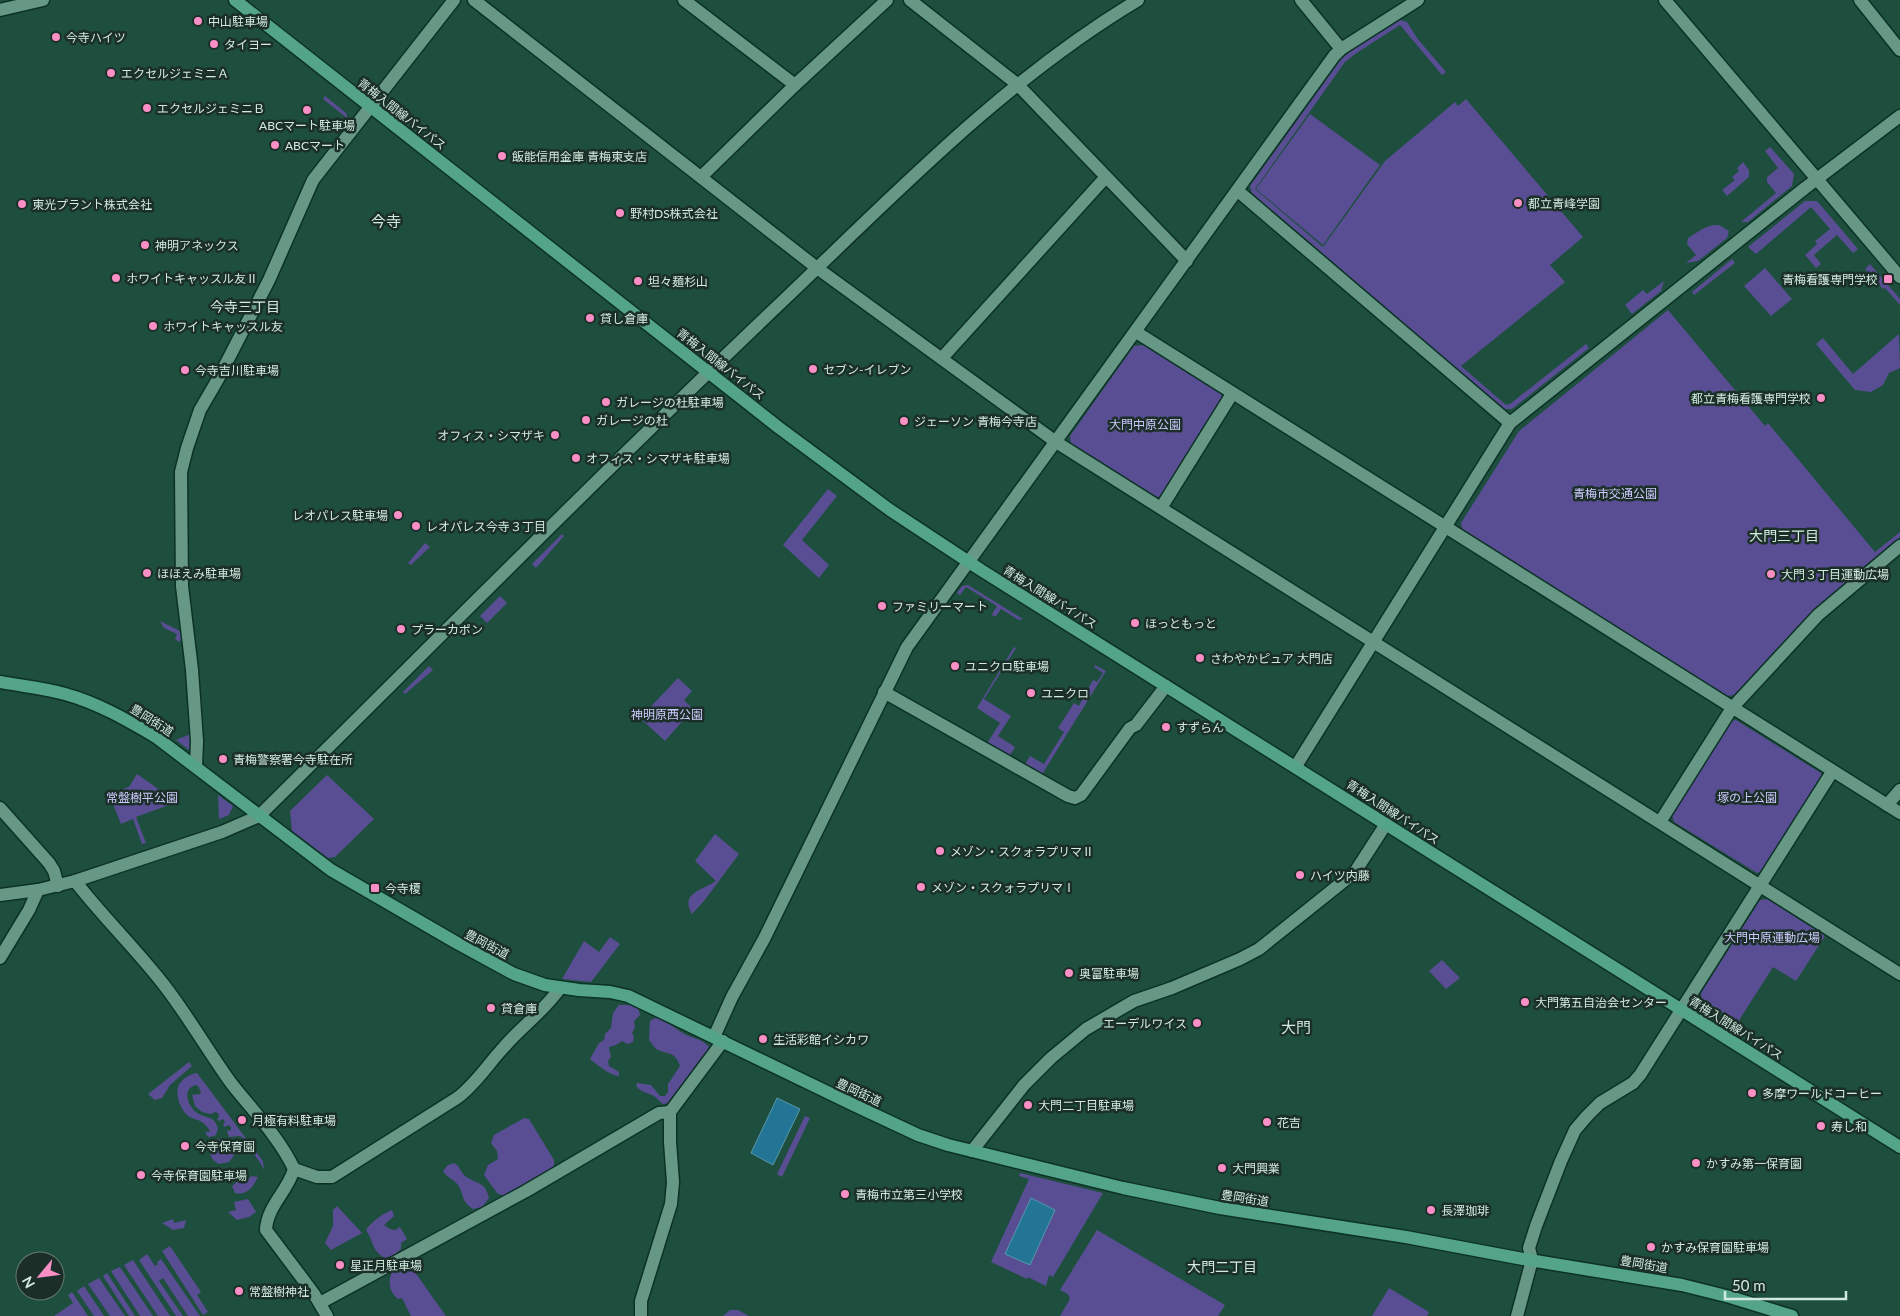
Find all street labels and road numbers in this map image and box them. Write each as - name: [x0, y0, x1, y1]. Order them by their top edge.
- street label: 青梅入間線バイパス: [355, 75, 449, 153]
- street label: 青梅入間線バイパス: [674, 325, 768, 403]
- street label: 青梅入間線バイパス: [1000, 562, 1100, 632]
- street label: 豊岡街道: [128, 701, 176, 739]
- street label: 青梅入間線バイパス: [1344, 776, 1442, 848]
- street label: 豊岡街道: [462, 926, 512, 962]
- street label: 青梅入間線バイパス: [1686, 993, 1786, 1063]
- street label: 豊岡街道: [834, 1075, 884, 1109]
- street label: 豊岡街道: [1220, 1187, 1270, 1209]
- street label: 豊岡街道: [1619, 1252, 1669, 1276]

